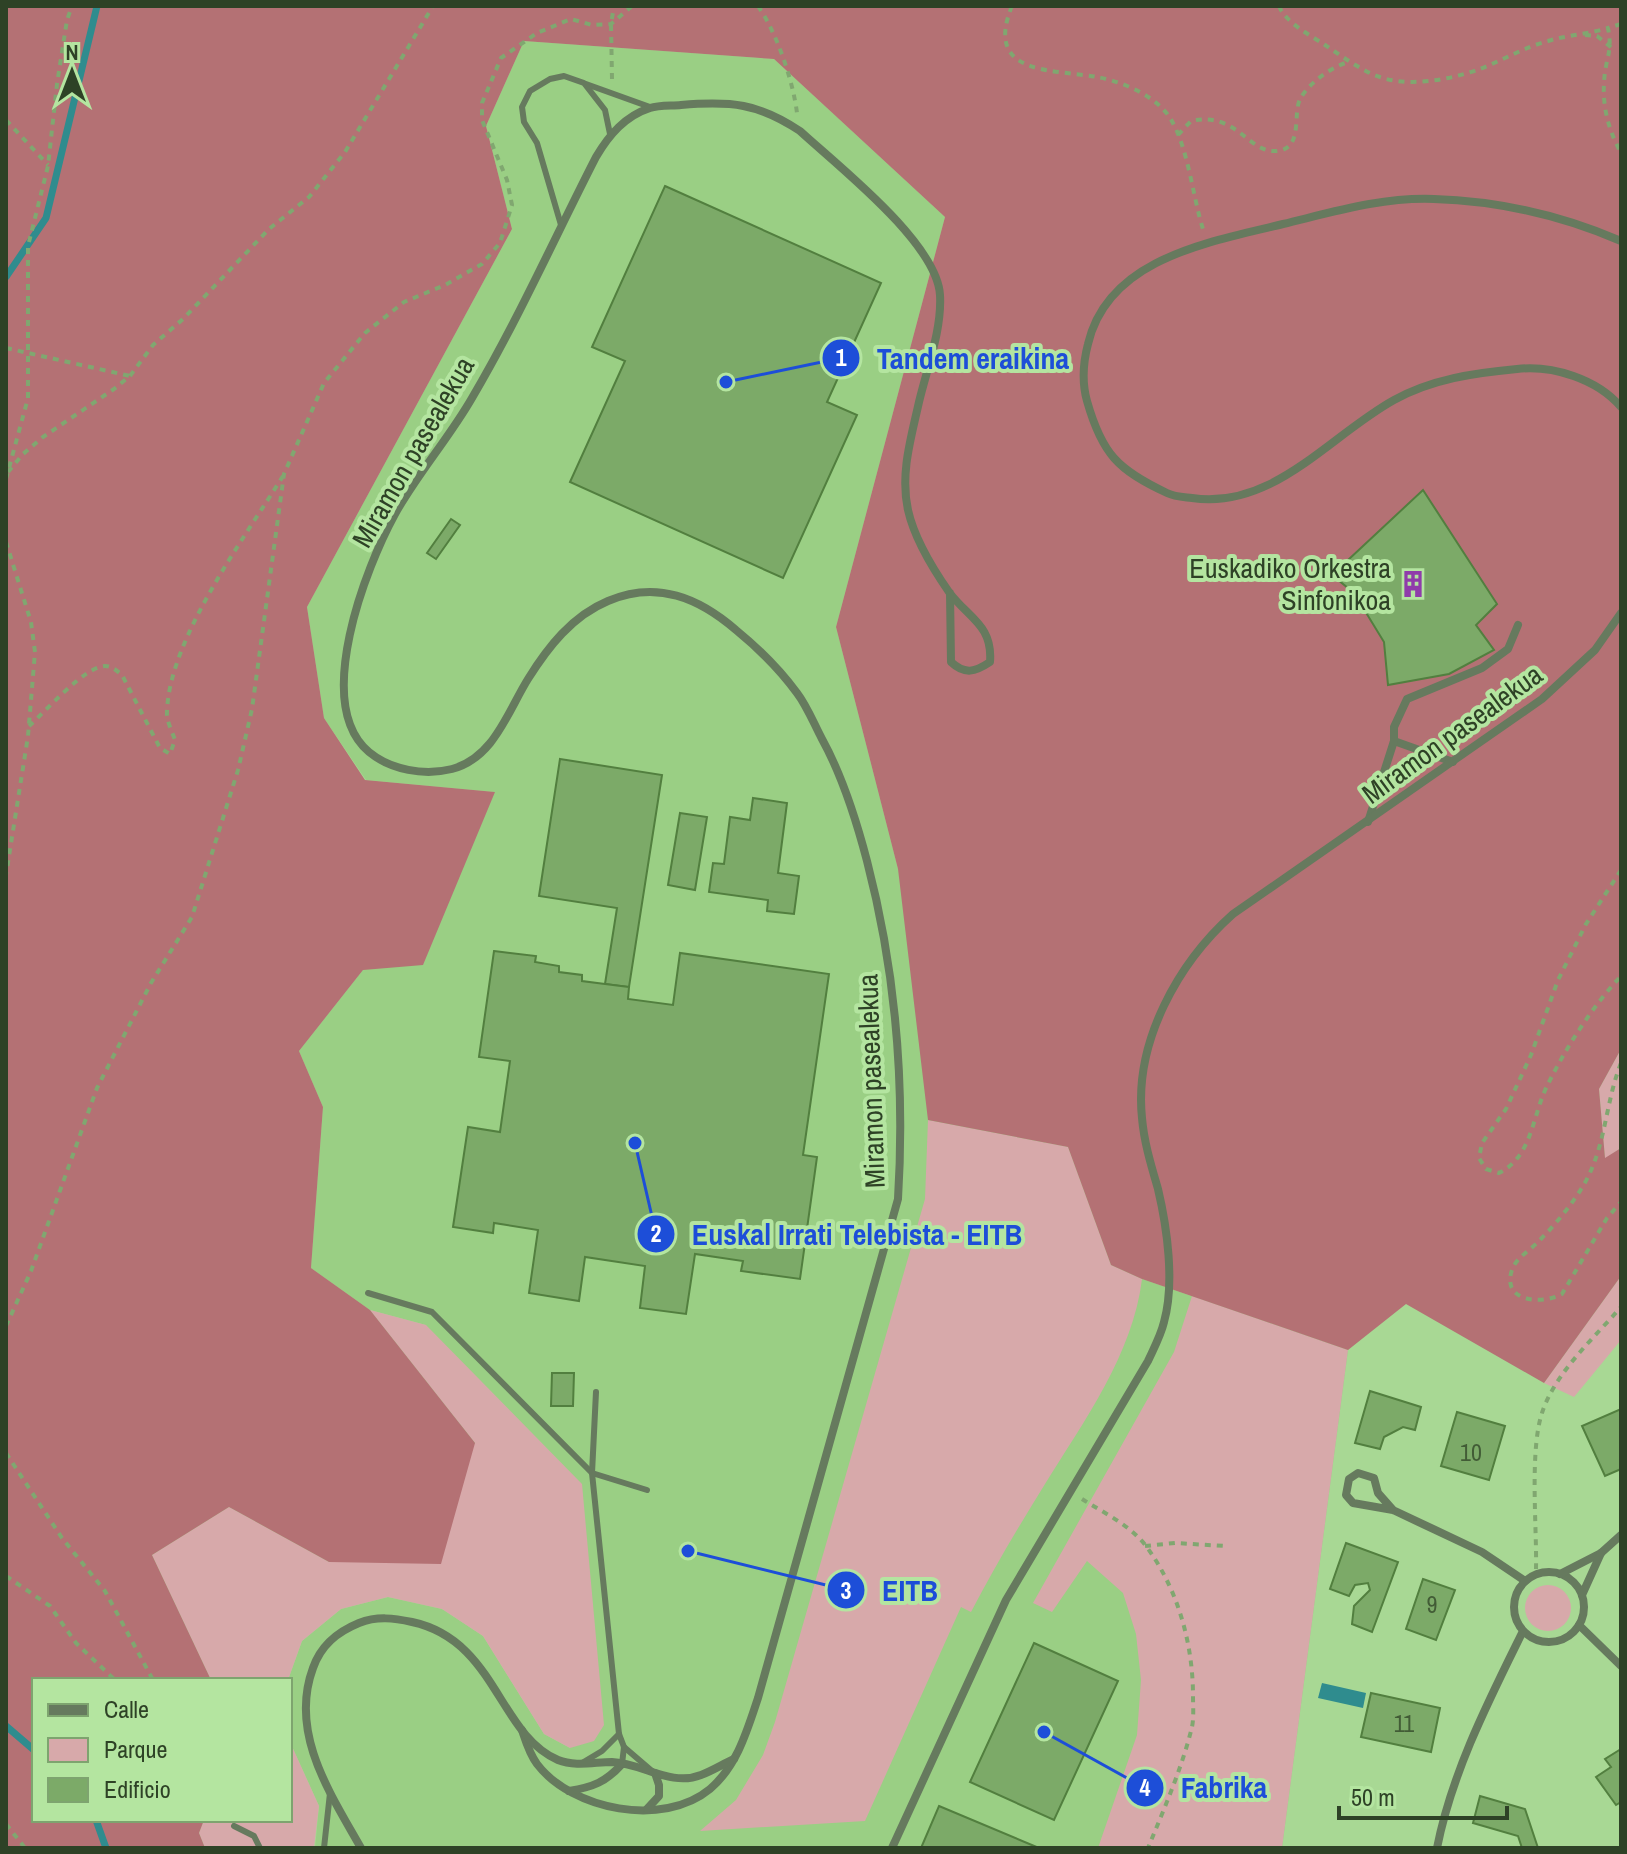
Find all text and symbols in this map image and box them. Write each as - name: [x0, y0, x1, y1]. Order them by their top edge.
- north arrow: [32, 32, 112, 112]
- text: N: [65, 37, 79, 67]
- callout: Tandem eraikina: [821, 331, 1085, 385]
- text: Tandem eraikina: [877, 338, 1069, 378]
- text: 1: [836, 341, 847, 373]
- street label: Miramon pasealekua: [343, 349, 483, 554]
- place label: Euskadiko Orkestra Sinfonikoa: [1189, 549, 1391, 619]
- building icon: Euskadiko Orkestra Sinfonikoa: [1398, 569, 1428, 599]
- street label: Miramon pasealekua: [1354, 655, 1550, 812]
- street label: Miramon pasealekua: [848, 973, 894, 1189]
- callout: Euskal Irrati Telebista - EITB: [636, 1207, 1038, 1261]
- text: Euskal Irrati Telebista - EITB: [692, 1214, 1022, 1254]
- text: 2: [651, 1217, 662, 1249]
- house number: 10: [1460, 1436, 1482, 1468]
- callout: EITB: [826, 1563, 954, 1617]
- text: EITB: [882, 1570, 938, 1610]
- text: 3: [841, 1574, 852, 1606]
- house number: 9: [1427, 1588, 1437, 1620]
- legend: [32, 1678, 292, 1822]
- text: Calle: [104, 1693, 149, 1725]
- house number: 11: [1394, 1707, 1414, 1739]
- text: Parque: [104, 1733, 167, 1765]
- callout: Fabrika: [1125, 1761, 1283, 1815]
- text: Fabrika: [1181, 1767, 1267, 1807]
- scale bar: [1339, 1770, 1507, 1820]
- text: 4: [1140, 1771, 1151, 1803]
- text: Edificio: [104, 1773, 171, 1805]
- text: 50 m: [1351, 1781, 1395, 1813]

